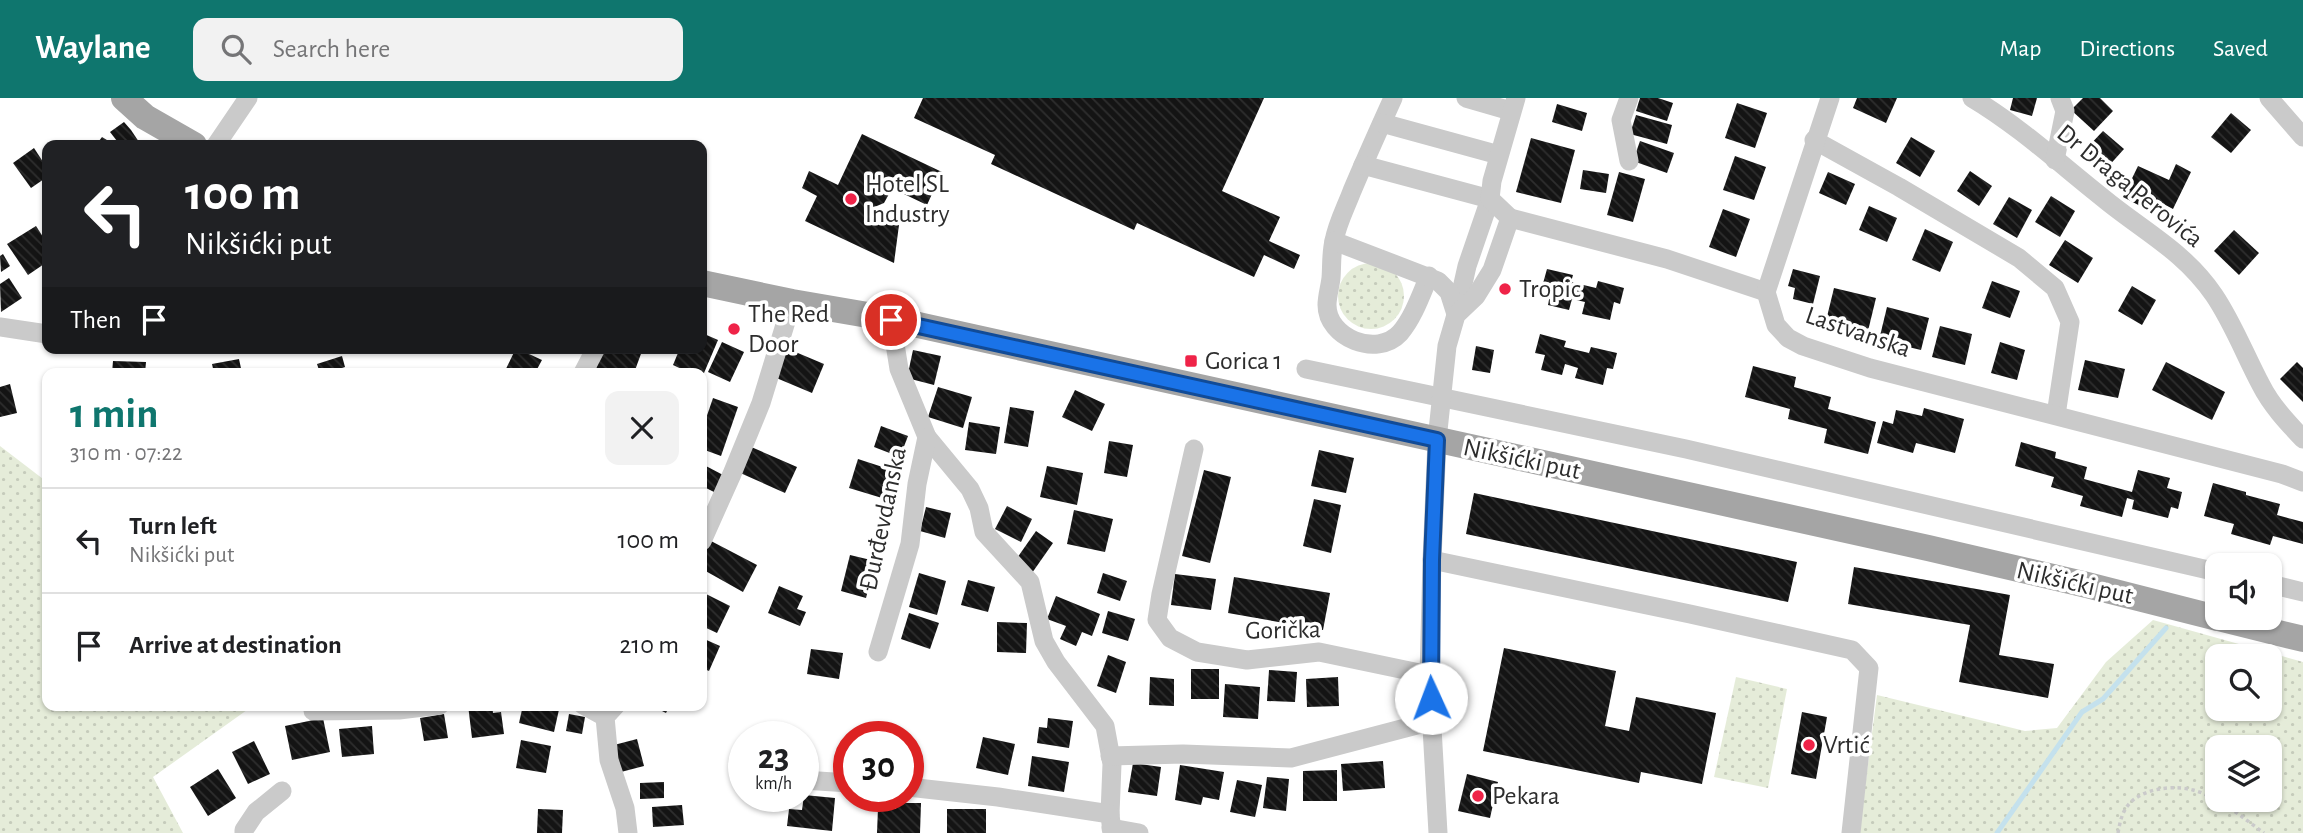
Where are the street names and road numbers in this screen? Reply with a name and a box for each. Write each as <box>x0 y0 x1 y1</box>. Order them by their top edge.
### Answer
street label: Dr Draga Perovića <box>2052 119 2208 253</box>
street label: Lastvanska <box>1802 302 1914 362</box>
street label: Nikšićki put <box>1461 434 1583 484</box>
street label: Đurđevdanska <box>855 445 911 593</box>
street label: Nikšićki put <box>2014 557 2136 609</box>
street label: Gorička <box>1245 616 1321 644</box>

